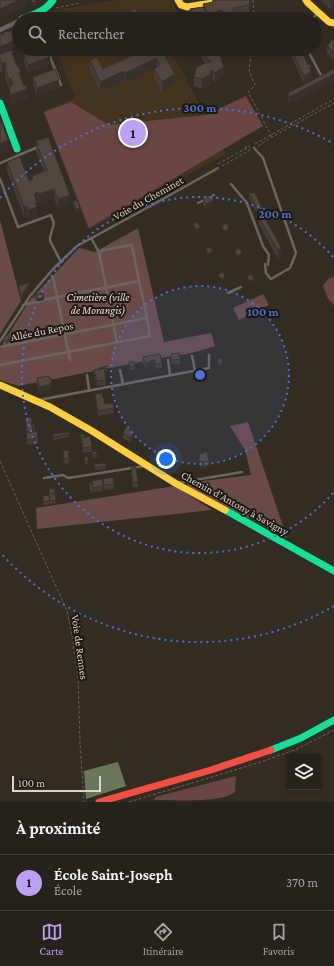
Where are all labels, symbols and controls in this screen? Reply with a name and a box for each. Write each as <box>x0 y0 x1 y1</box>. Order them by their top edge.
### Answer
search box <box>12 12 322 56</box>
icon: search <box>26 23 48 45</box>
text: Rechercher <box>58 26 125 42</box>
text: 300 m <box>184 101 217 115</box>
pin: 1 <box>120 118 146 148</box>
street label: Voie du Cheminet <box>111 174 185 222</box>
text: 200 m <box>258 207 292 221</box>
park label: Cimetière (ville de Morangis) <box>67 291 130 317</box>
text: 100 m <box>247 305 280 319</box>
street label: Allée du Repos <box>10 319 75 344</box>
centre of rings <box>193 368 207 382</box>
your location <box>156 449 176 469</box>
street label: Chemin d'Antony à Savigny <box>179 468 292 539</box>
street label: Voie de Rennes <box>70 614 90 680</box>
map controls <box>286 754 322 790</box>
button: layers <box>286 754 322 790</box>
scale bar <box>12 774 101 793</box>
text: 100 m <box>18 777 45 789</box>
text: À proximité <box>16 819 100 838</box>
text: École Saint-Joseph <box>54 867 173 883</box>
text: 1 <box>27 875 31 890</box>
text: 370 m <box>286 875 318 890</box>
text: École <box>54 883 82 898</box>
tab: Carte <box>40 921 63 957</box>
tab: Itinéraire <box>143 921 183 957</box>
tab: Favoris <box>263 921 294 957</box>

